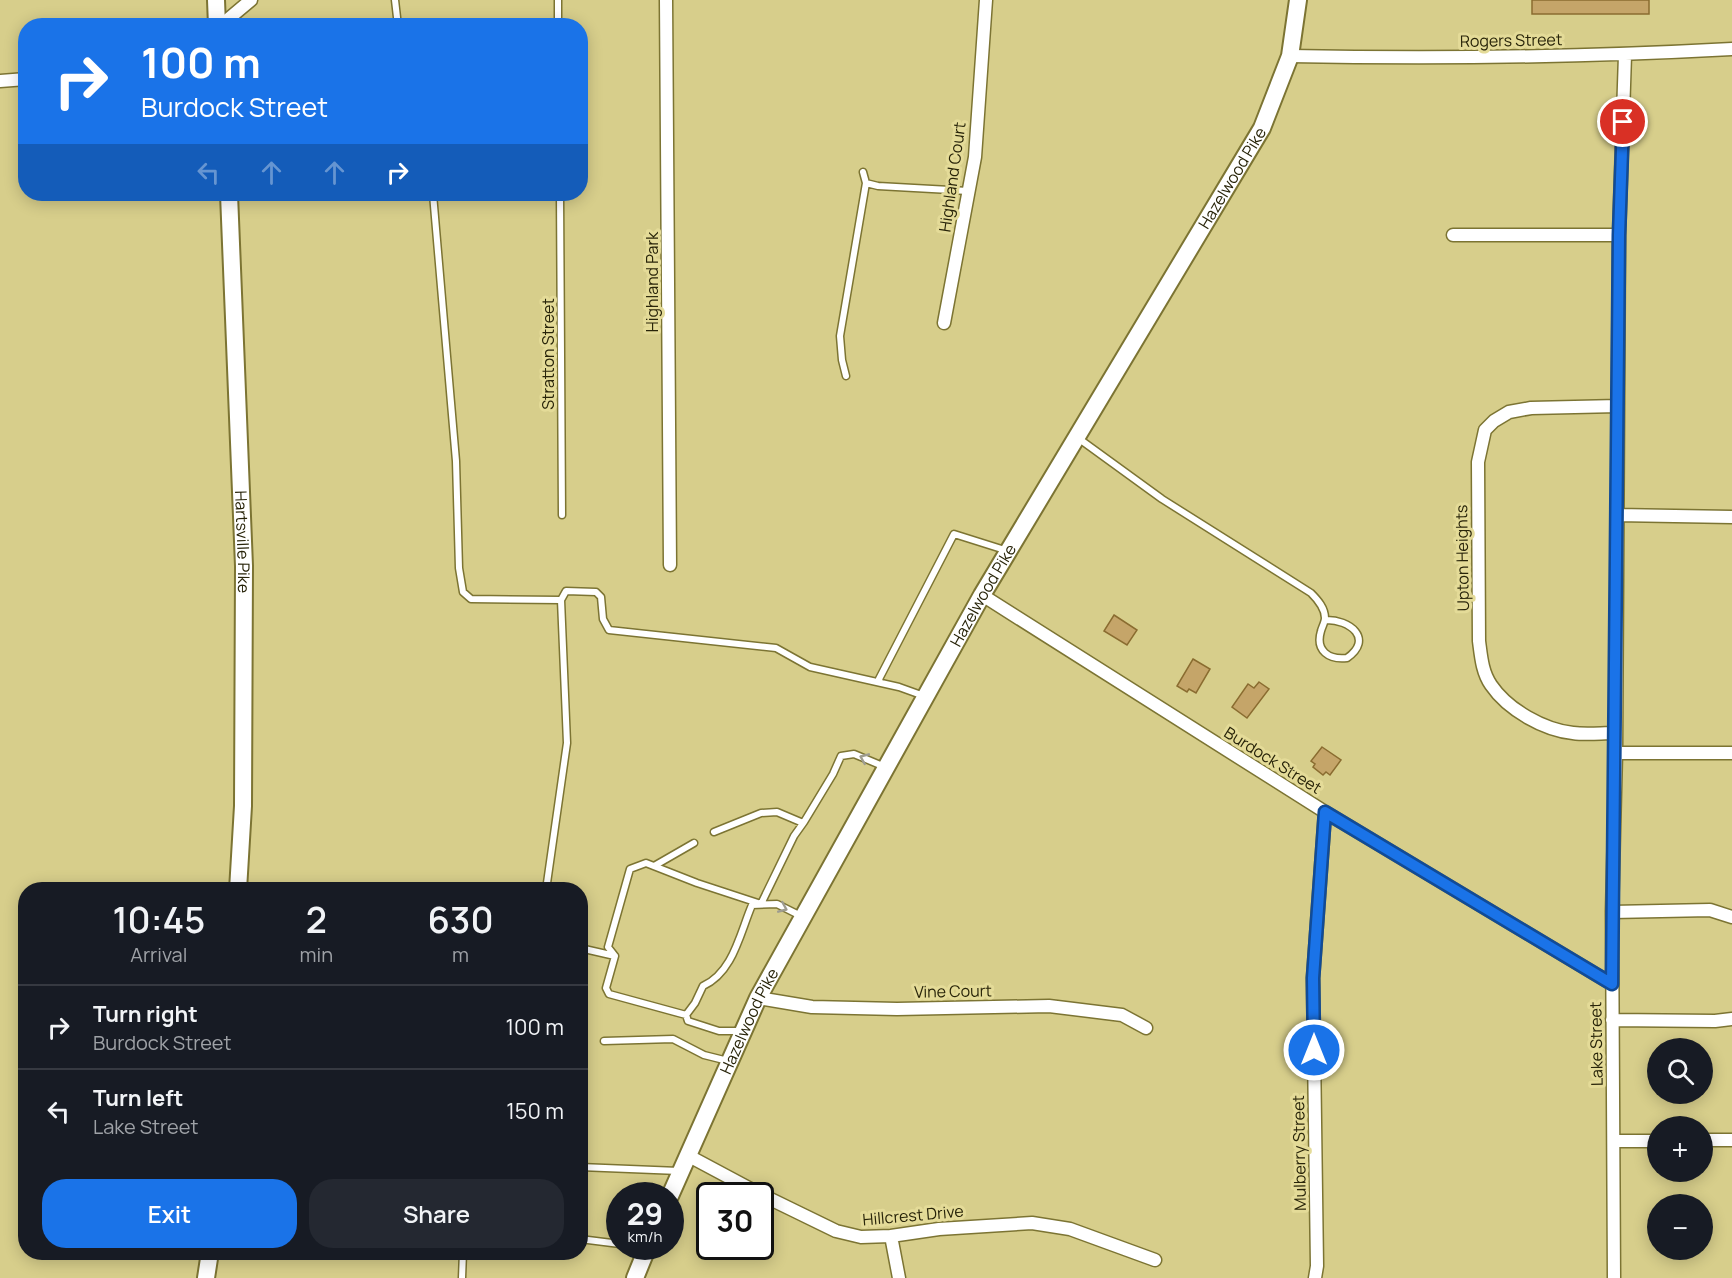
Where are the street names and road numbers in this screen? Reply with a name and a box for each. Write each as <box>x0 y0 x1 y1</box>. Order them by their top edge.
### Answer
street label: Rogers Street <box>1460 28 1562 52</box>
street label: Highland Court <box>933 121 971 233</box>
street label: Hazelwood Pike <box>1193 123 1271 233</box>
street label: Highland Park <box>641 231 663 332</box>
street label: Stratton Street <box>537 298 559 410</box>
street label: Hartsville Pike <box>230 490 255 593</box>
street label: Upton Heights <box>1450 504 1474 612</box>
street label: Hazelwood Pike <box>945 540 1021 650</box>
street label: Burdock Street <box>1220 721 1326 799</box>
street label: Hazelwood Pike <box>715 964 784 1078</box>
street label: Vine Court <box>914 979 992 1003</box>
street label: Lake Street <box>1584 1002 1608 1086</box>
street label: Mulberry Street <box>1287 1095 1311 1211</box>
street label: Hillcrest Drive <box>862 1200 964 1230</box>

